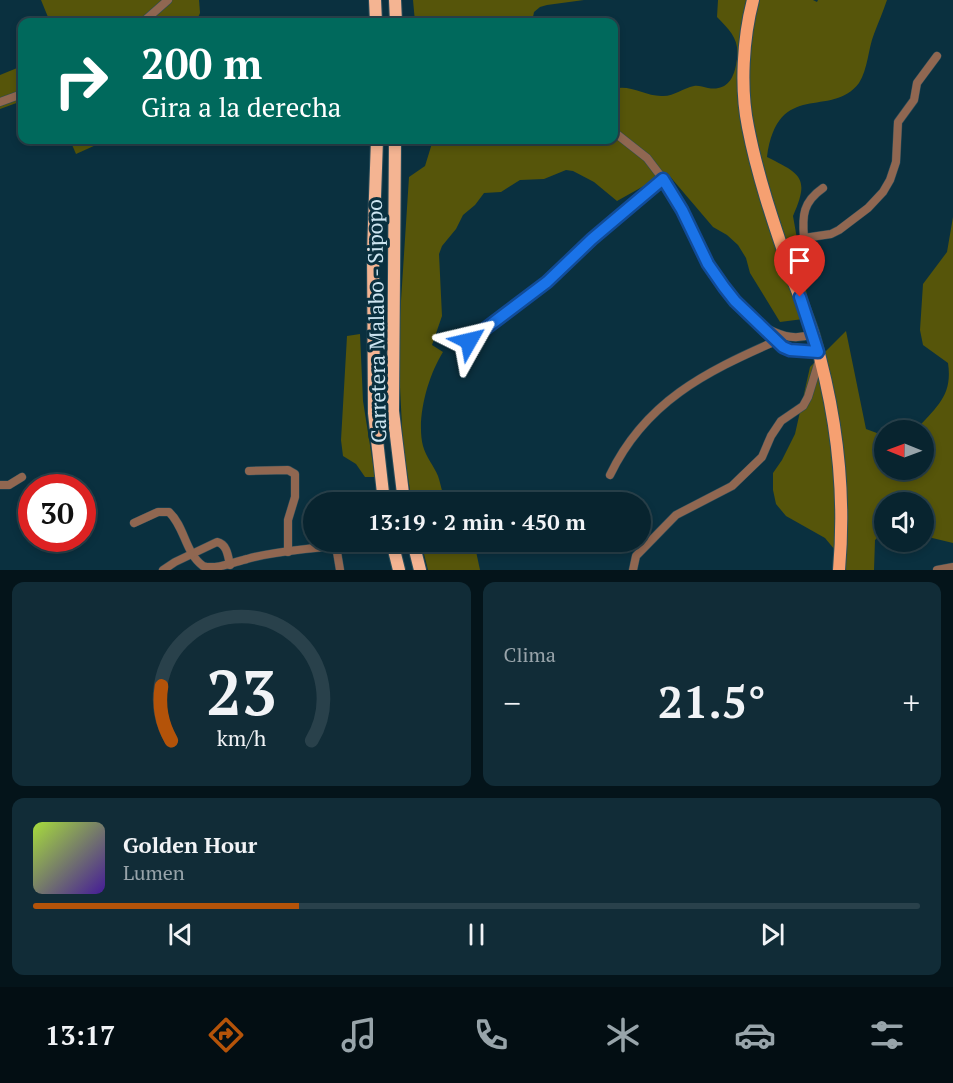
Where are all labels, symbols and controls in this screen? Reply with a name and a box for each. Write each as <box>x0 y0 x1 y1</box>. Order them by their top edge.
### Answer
text: 200 m <box>141 35 262 91</box>
icon: right <box>42 42 120 120</box>
text: Gira a la derecha <box>141 89 341 125</box>
street label: Carretera Malabo - Sipopo <box>360 199 392 443</box>
pin <box>774 235 825 297</box>
icon: arrive <box>783 244 816 277</box>
position arrow <box>437 309 501 373</box>
north arrow <box>874 420 934 480</box>
map controls <box>874 420 934 552</box>
speed limit sign: 30 <box>18 474 96 552</box>
button: sound <box>874 492 934 552</box>
text: 13:19 · 2 min · 450 m <box>368 507 586 536</box>
text: Clima <box>504 641 556 668</box>
text: 23 <box>206 650 277 733</box>
text: 21.5° <box>658 671 766 731</box>
text: − <box>504 681 521 724</box>
text: + <box>902 681 920 724</box>
text: km/h <box>216 724 266 752</box>
text: Golden Hour <box>123 830 257 859</box>
text: Lumen <box>123 859 185 886</box>
icon: previous <box>164 918 197 951</box>
icon: pause <box>460 918 493 951</box>
icon: next <box>756 918 789 951</box>
icon: directions <box>205 1014 247 1056</box>
icon: music <box>338 1014 380 1056</box>
icon: phone <box>470 1014 512 1056</box>
icon: climate <box>602 1014 644 1056</box>
icon: car <box>734 1014 776 1056</box>
icon: filters <box>866 1014 908 1056</box>
text: 13:17 <box>45 1017 115 1053</box>

